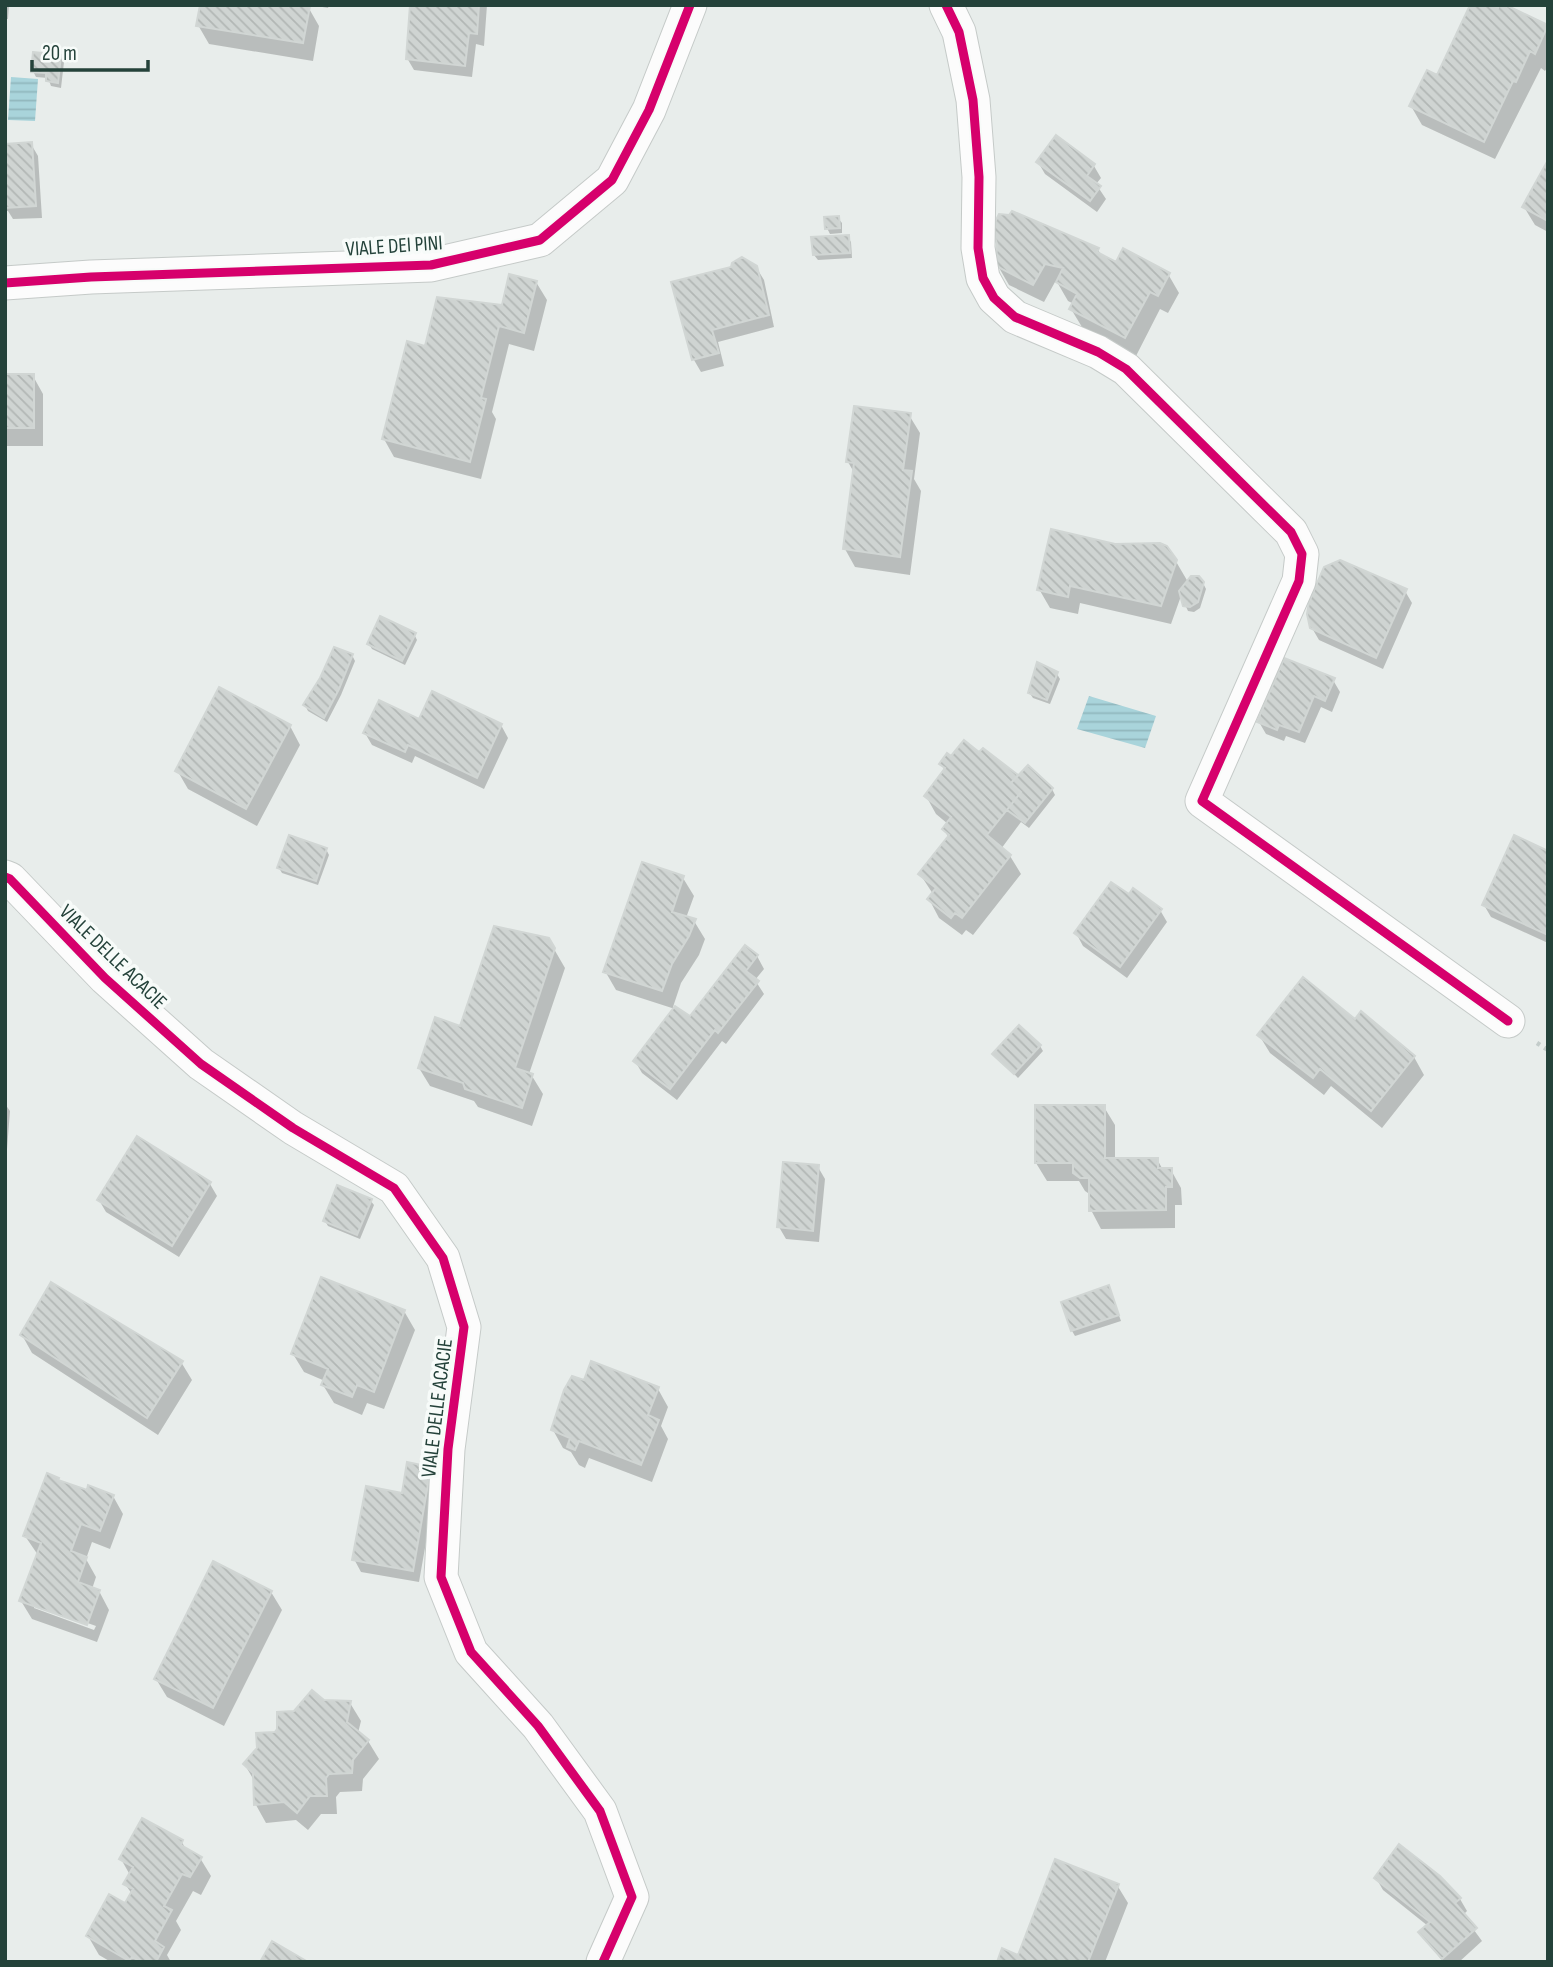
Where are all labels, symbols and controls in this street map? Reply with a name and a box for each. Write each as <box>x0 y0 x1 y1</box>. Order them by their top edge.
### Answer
scale bar <box>32 28 147 72</box>
text: 20 m <box>42 41 77 66</box>
street label: VIALE DEI PINI <box>345 230 443 262</box>
street label: VIALE DELLE ACACIE <box>54 899 172 1015</box>
street label: VIALE DELLE ACACIE <box>416 1337 458 1479</box>

